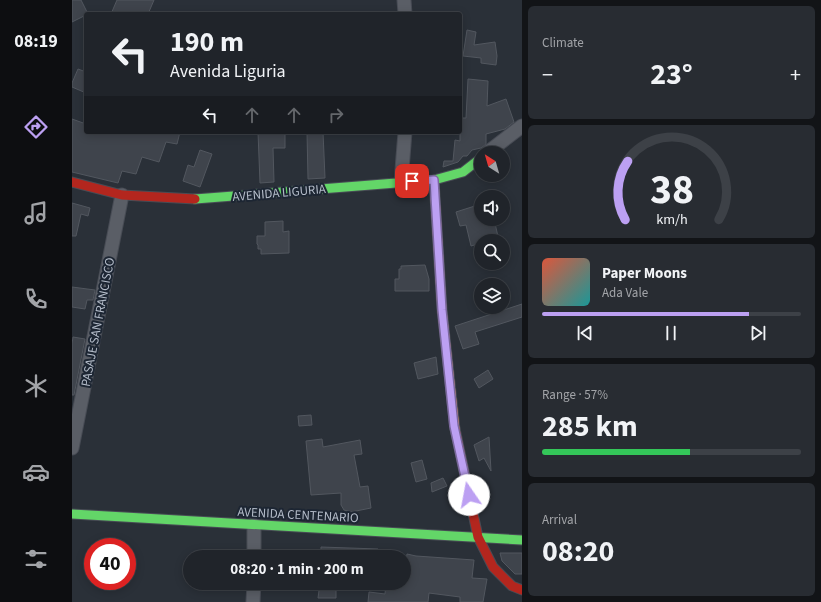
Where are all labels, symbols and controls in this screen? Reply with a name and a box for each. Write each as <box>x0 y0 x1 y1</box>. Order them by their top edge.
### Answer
text: 190 m <box>170 22 244 62</box>
icon: left <box>104 28 156 80</box>
text: 08:19 <box>14 29 58 54</box>
text: Climate <box>542 34 584 52</box>
text: 23° <box>650 53 693 96</box>
text: Avenida Liguria <box>170 59 286 84</box>
text: − <box>542 59 553 91</box>
text: + <box>790 59 801 91</box>
icon: left <box>199 104 221 126</box>
icon: ahead <box>241 104 263 126</box>
icon: ahead <box>283 104 305 126</box>
icon: right <box>325 104 347 126</box>
icon: directions <box>22 113 50 141</box>
north arrow <box>474 146 510 182</box>
map controls <box>474 146 510 314</box>
text: 38 <box>650 160 693 220</box>
pin <box>395 164 429 198</box>
icon: arrive <box>401 170 423 192</box>
street label: AVENIDA LIGURIA <box>232 180 328 206</box>
button: sound <box>474 190 510 226</box>
icon: music <box>22 199 50 227</box>
text: km/h <box>656 208 687 229</box>
button: search <box>474 234 510 270</box>
street label: PASAJE SAN FRANCISCO <box>77 256 119 388</box>
text: Paper Moons <box>602 263 687 284</box>
button: layers <box>474 278 510 314</box>
text: Ada Vale <box>602 284 648 302</box>
icon: phone <box>22 285 50 313</box>
icon: previous <box>574 322 596 344</box>
icon: pause <box>660 322 682 344</box>
icon: next <box>747 322 769 344</box>
icon: climate <box>22 372 50 400</box>
text: Range · 57% <box>542 386 608 404</box>
text: 285 km <box>542 405 638 448</box>
icon: car <box>22 458 50 486</box>
position arrow <box>448 474 490 516</box>
street label: AVENIDA CENTENARIO <box>237 503 359 527</box>
text: Arrival <box>542 511 577 529</box>
text: 08:20 <box>542 530 614 573</box>
speed limit sign: 40 <box>84 538 136 590</box>
icon: filters <box>22 545 50 573</box>
text: 08:20 · 1 min · 200 m <box>230 559 364 580</box>

